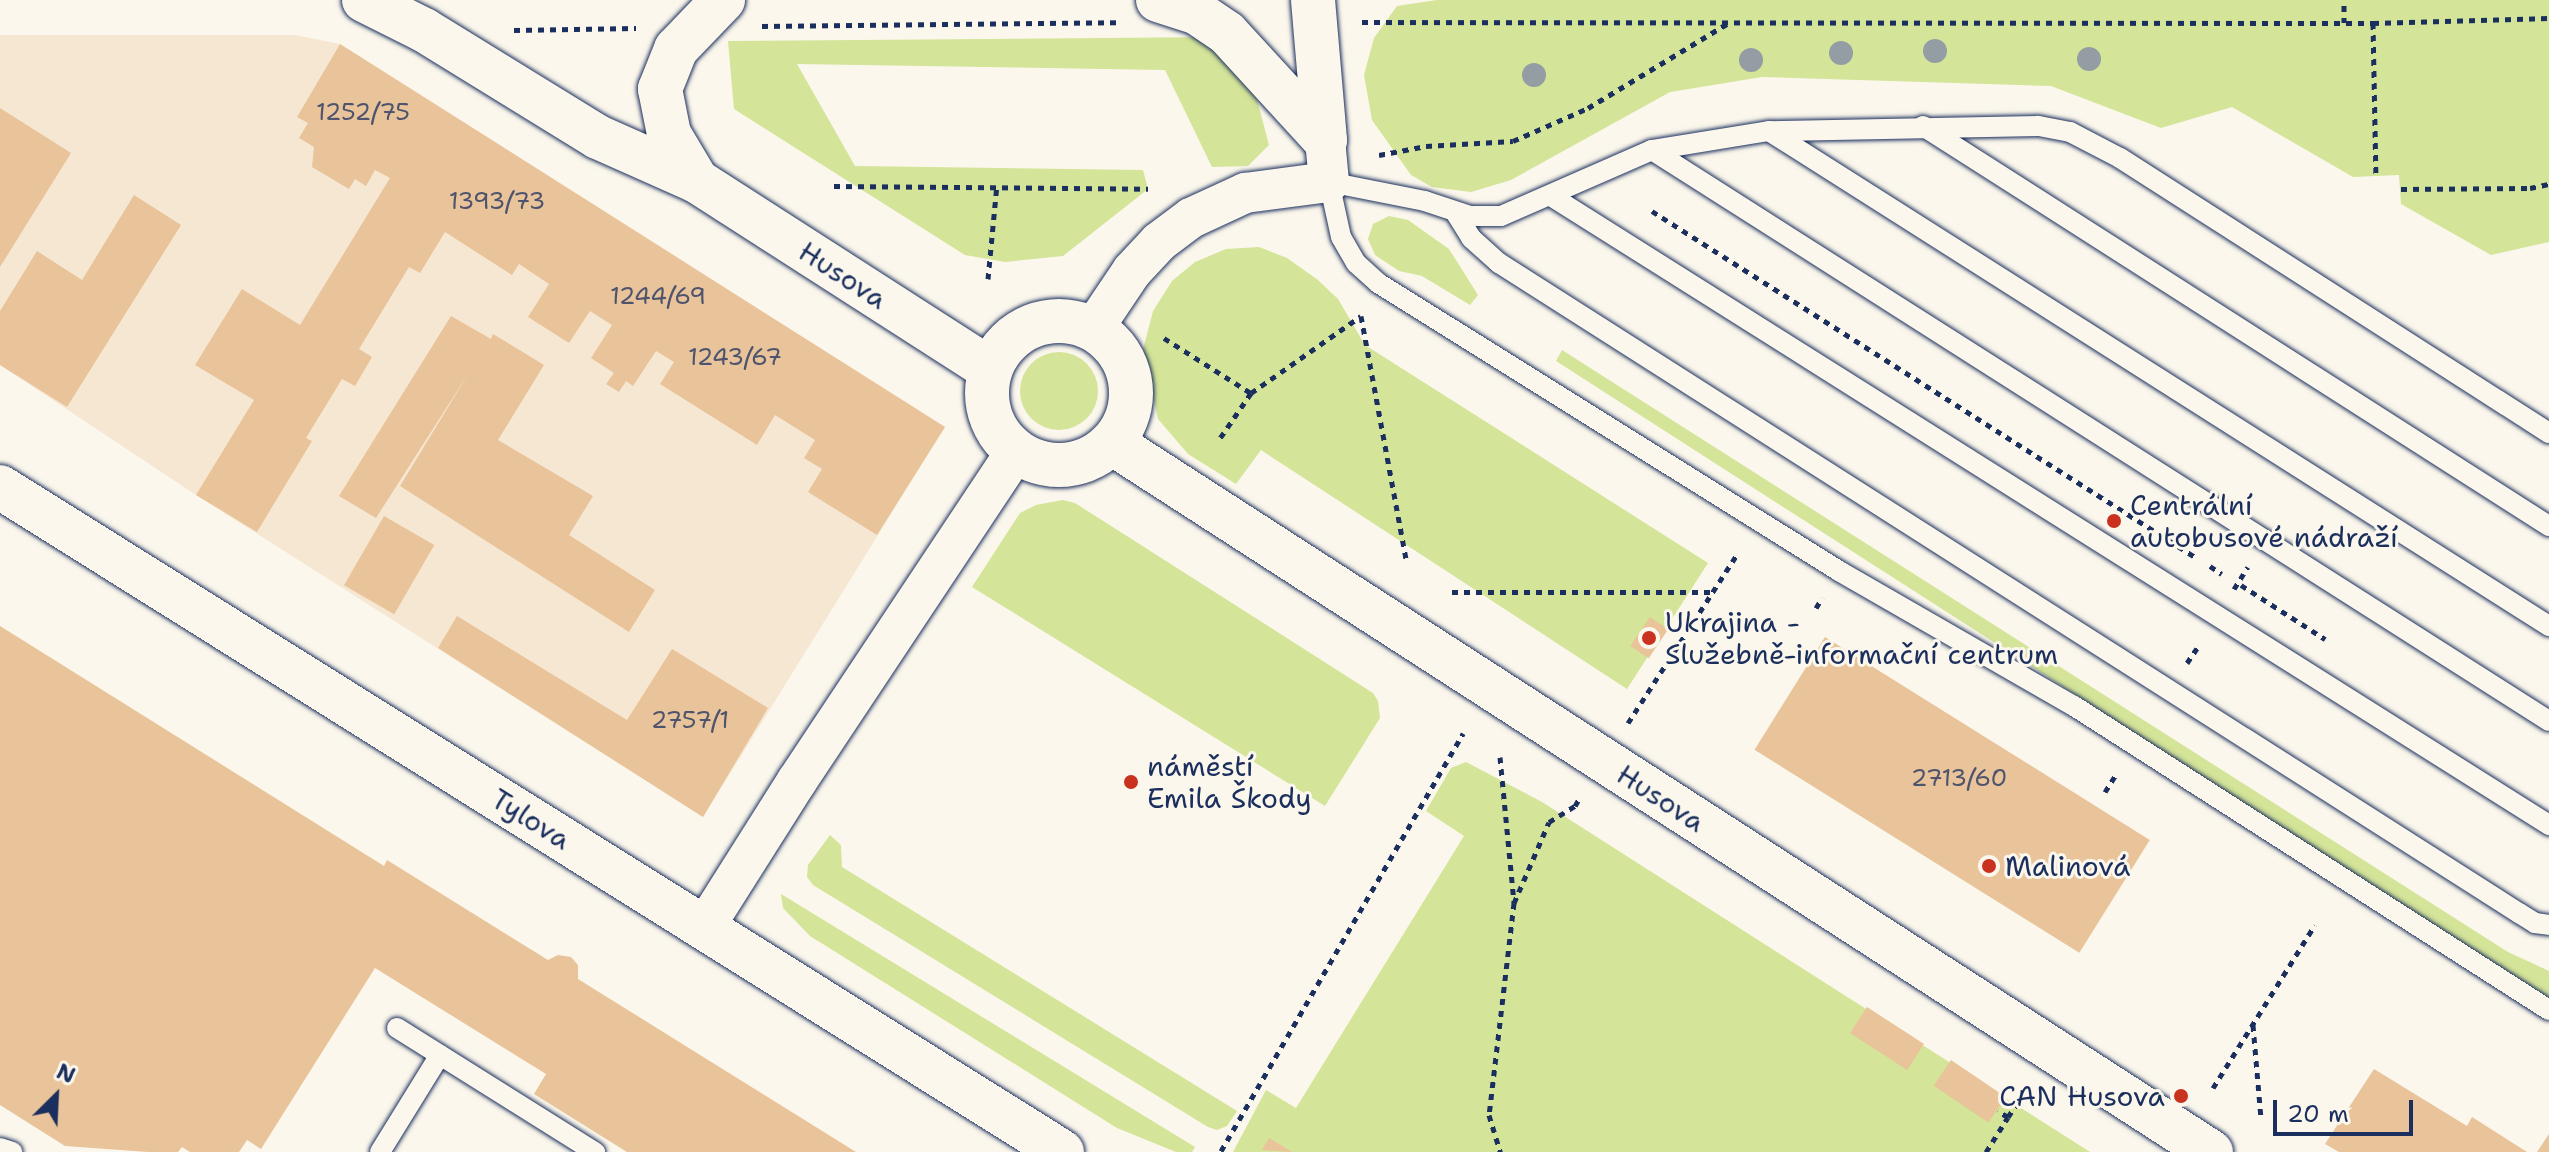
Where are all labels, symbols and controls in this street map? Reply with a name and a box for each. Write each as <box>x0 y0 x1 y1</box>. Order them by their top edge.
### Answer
house number: 1252/75 <box>316 99 410 127</box>
house number: 1393/73 <box>449 188 545 216</box>
street label: Husova <box>793 234 893 316</box>
house number: 1244/69 <box>610 283 706 311</box>
house number: 1243/67 <box>688 344 782 372</box>
place label: Centrální autobusové nádraží <box>2130 488 2398 554</box>
marker: Centrální autobusové nádraží <box>2105 512 2123 530</box>
place label: Ukrajina - Služebně-informační centrum <box>1665 605 2058 671</box>
marker: Ukrajina - Služebně-informační centrum <box>1640 629 1658 647</box>
house number: 2757/1 <box>651 707 729 735</box>
place label: náměstí Emila Škody <box>1147 749 1312 815</box>
street label: Husova <box>1611 757 1711 839</box>
house number: 2713/60 <box>1911 765 2007 793</box>
marker: náměstí Emila Škody <box>1122 773 1140 791</box>
street label: Tylova <box>485 782 577 856</box>
place label: Malinová <box>2005 849 2130 883</box>
marker: Malinová <box>1980 857 1998 875</box>
north arrow <box>16 1056 96 1136</box>
text: N <box>52 1057 80 1090</box>
place label: CAN Husova <box>1999 1079 2165 1113</box>
scale bar <box>2277 1084 2417 1134</box>
marker: CAN Husova <box>2172 1087 2190 1105</box>
text: 20 m <box>2287 1098 2349 1130</box>

